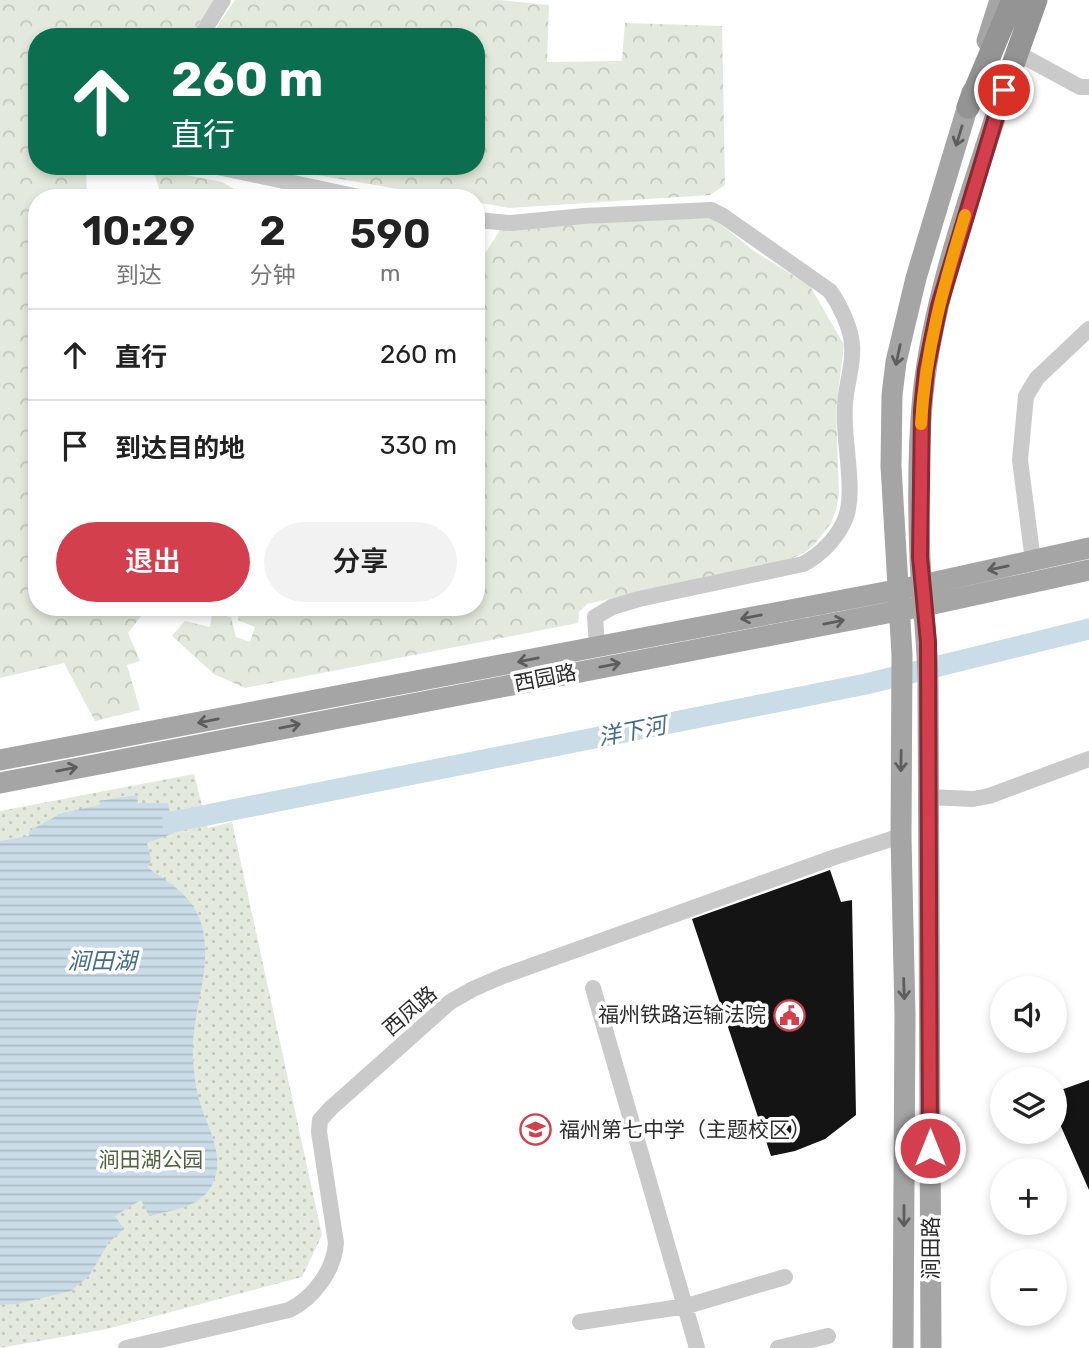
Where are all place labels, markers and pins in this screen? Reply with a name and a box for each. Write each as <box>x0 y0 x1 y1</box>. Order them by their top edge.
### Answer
pin <box>974 60 1034 120</box>
public building icon: 福州铁路运输法院 <box>772 998 806 1032</box>
place label: 福州铁路运输法院 <box>598 1002 766 1027</box>
school or university icon: 福州第七中学（主题校区） <box>519 1113 553 1147</box>
place label: 福州第七中学（主题校区） <box>559 1117 811 1142</box>

